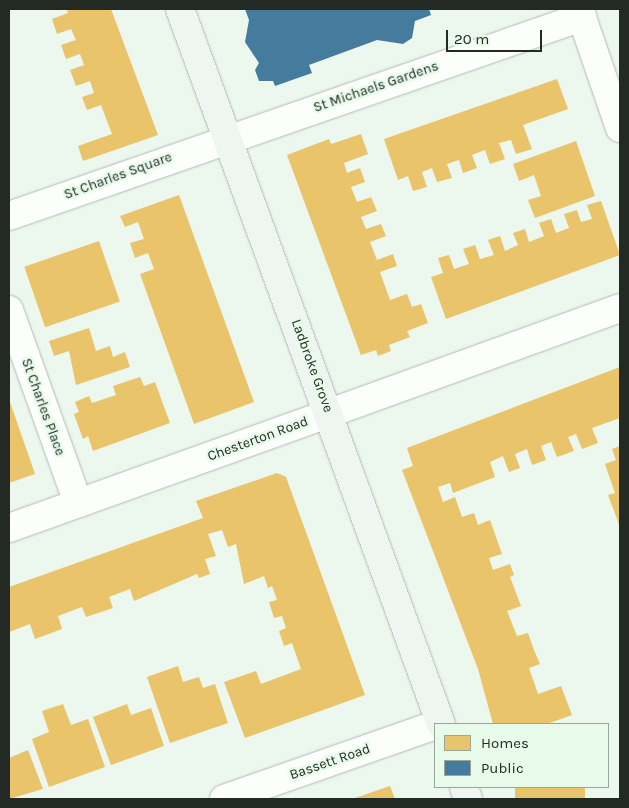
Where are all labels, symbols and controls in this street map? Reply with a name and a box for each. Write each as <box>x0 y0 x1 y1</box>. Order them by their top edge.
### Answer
scale bar <box>449 20 545 52</box>
text: 20 m <box>454 30 489 48</box>
street label: St Michaels Gardens <box>311 58 441 116</box>
street label: St Charles Square <box>62 149 174 203</box>
street label: Ladbroke Grove <box>287 317 337 415</box>
street label: St Charles Place <box>18 356 68 458</box>
street label: Chesterton Road <box>205 413 311 465</box>
legend <box>434 723 609 788</box>
text: Homes <box>481 734 529 752</box>
street label: Bassett Road <box>287 740 373 784</box>
text: Public <box>481 759 524 777</box>

